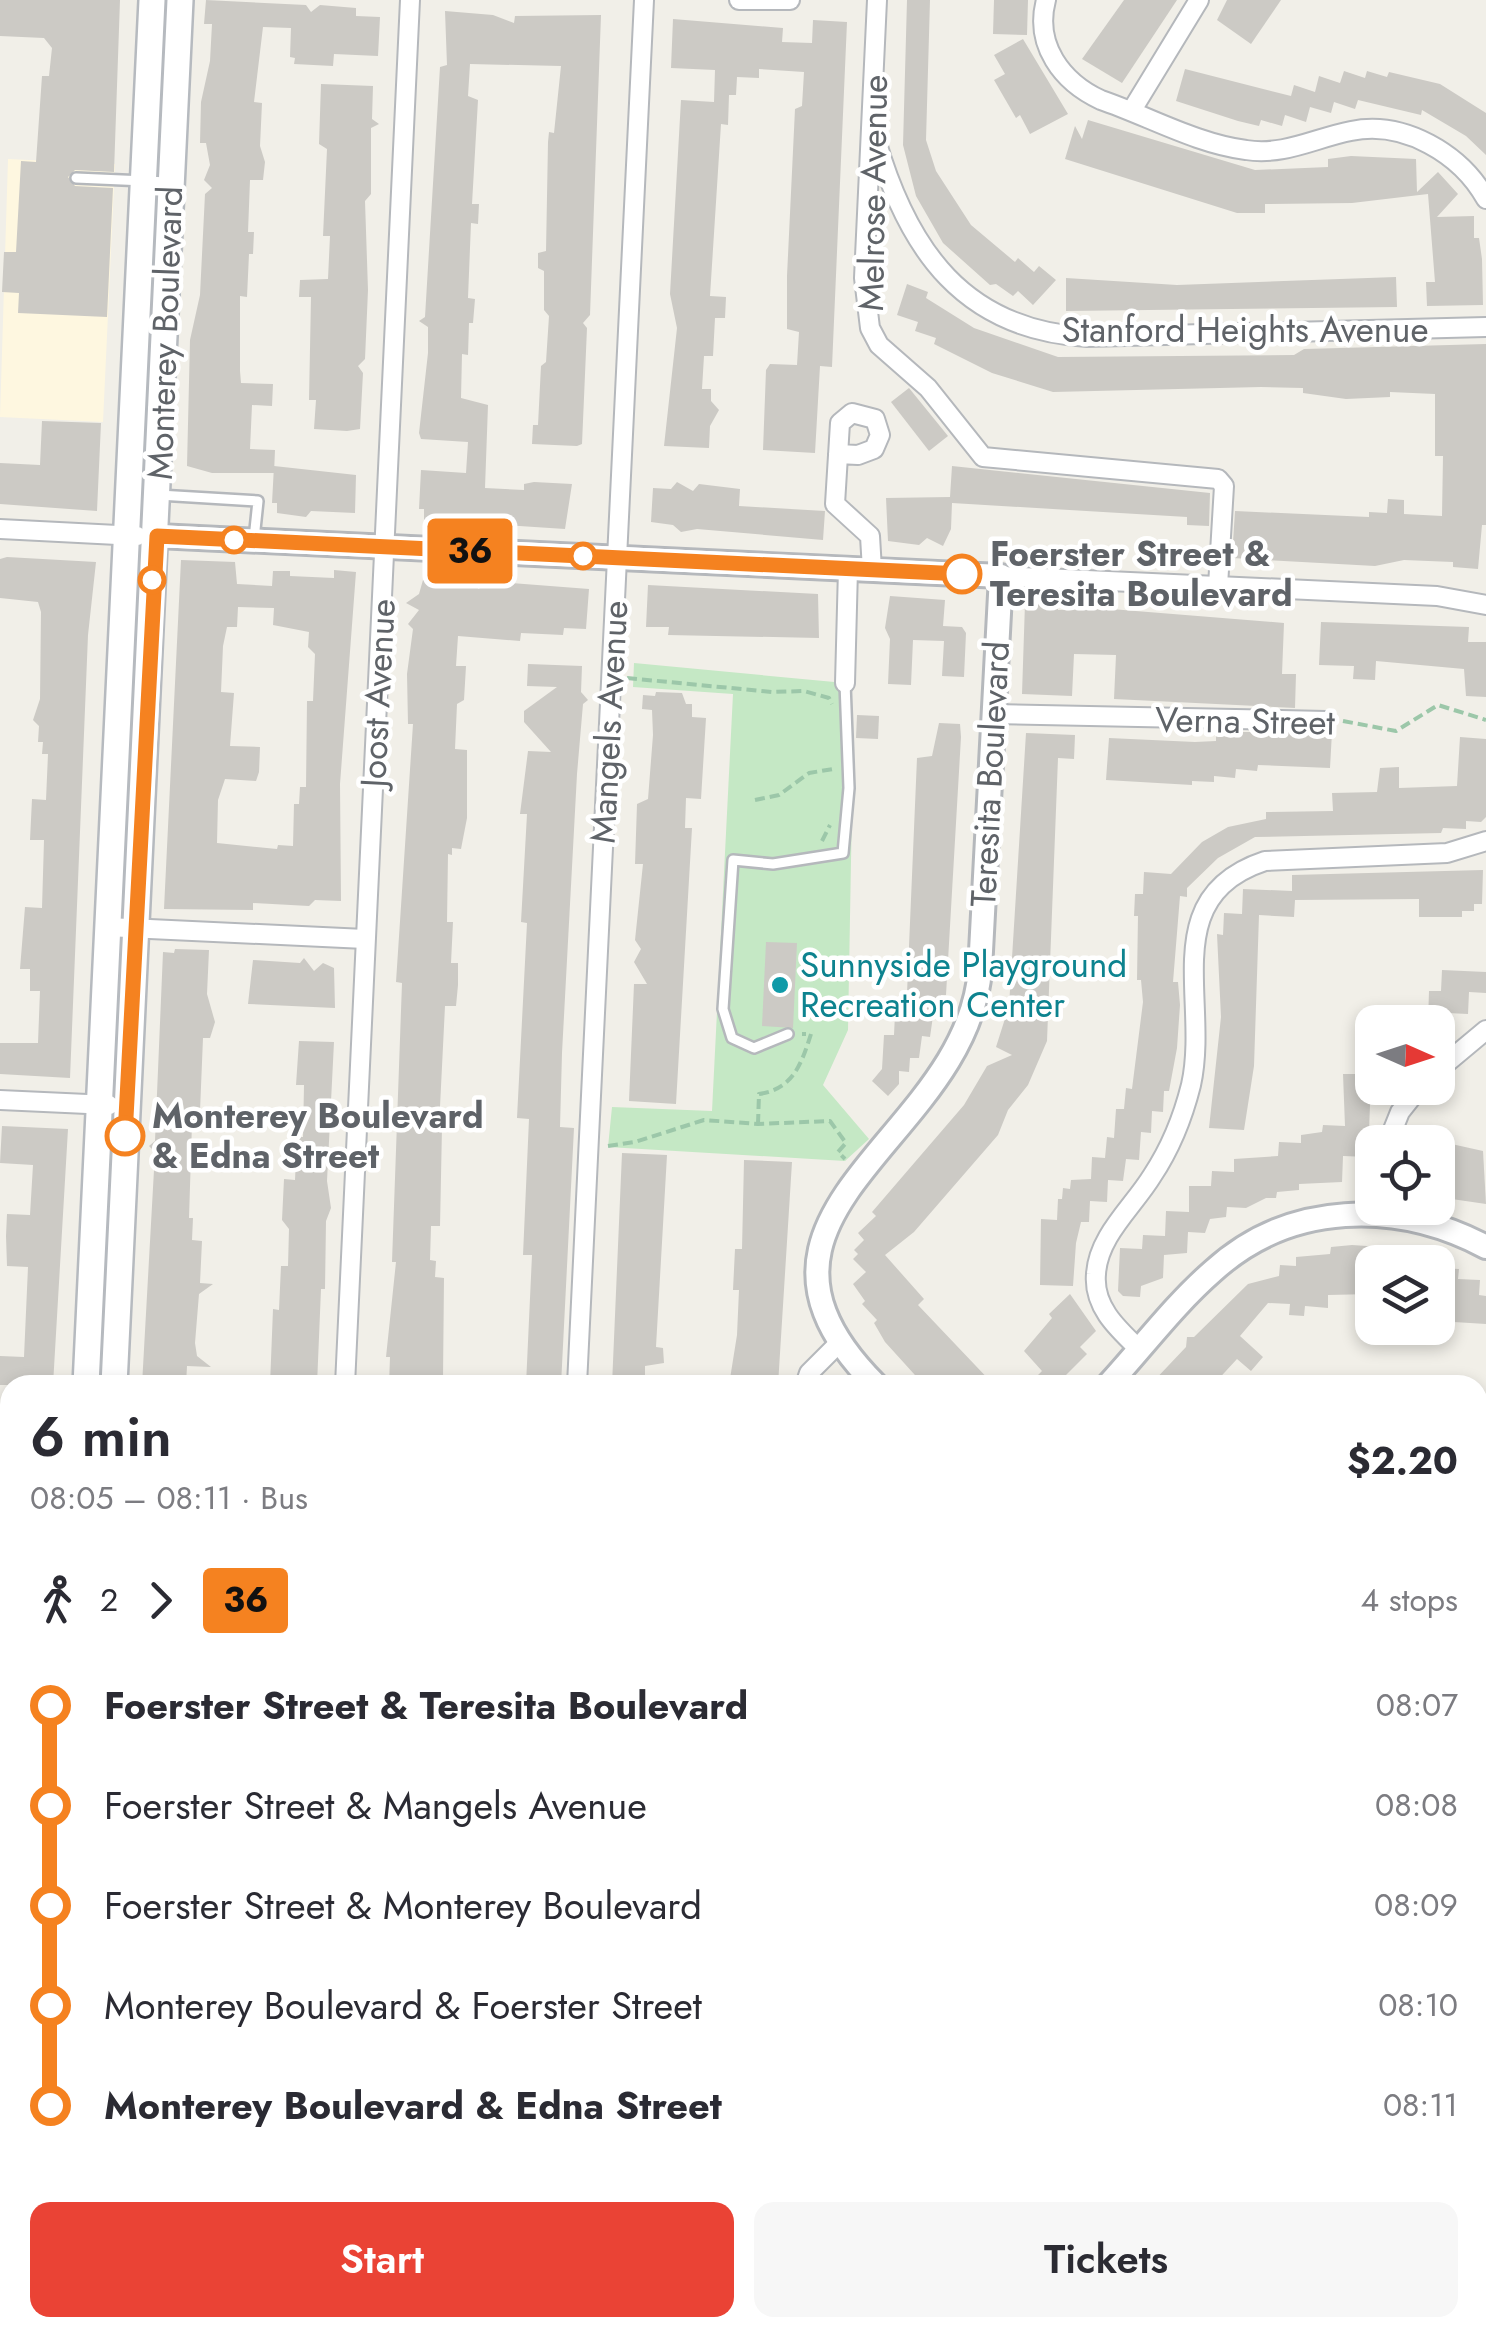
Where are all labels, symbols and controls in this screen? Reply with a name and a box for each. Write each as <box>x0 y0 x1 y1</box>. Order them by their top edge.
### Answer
street label: Melrose Avenue <box>846 74 900 312</box>
street label: Monterey Boulevard <box>135 185 195 481</box>
street label: Stanford Heights Avenue <box>1062 305 1428 355</box>
line badge: 36 <box>425 518 515 584</box>
text: 36 <box>447 526 493 576</box>
unlabelled marker <box>221 527 247 553</box>
place label: Foerster Street & Teresita Boulevard <box>990 529 1293 619</box>
unlabelled marker <box>570 543 596 569</box>
marker: Foerster Street & Teresita Boulevard <box>943 555 981 593</box>
unlabelled marker <box>139 567 165 593</box>
street label: Joost Avenue <box>348 597 408 793</box>
street label: Mangels Avenue <box>578 599 640 845</box>
street label: Teresita Boulevard <box>958 640 1022 908</box>
street label: Verna Street <box>1155 694 1336 748</box>
place label: Sunnyside Playground Recreation Center <box>800 940 1127 1030</box>
marker: Sunnyside Playground Recreation Center <box>769 974 791 996</box>
north arrow <box>1355 1005 1455 1105</box>
map controls <box>1355 1005 1455 1345</box>
place label: Monterey Boulevard & Edna Street <box>152 1091 484 1181</box>
marker: Monterey Boulevard & Edna Street <box>106 1117 144 1155</box>
button: locate <box>1355 1125 1455 1225</box>
button: layers <box>1355 1245 1455 1345</box>
text: 6 min <box>30 1397 172 1477</box>
text: $2.20 <box>1347 1433 1458 1488</box>
text: 08:05 – 08:11 · Bus <box>30 1475 308 1521</box>
icon: walk <box>30 1573 85 1628</box>
icon: forward <box>133 1573 188 1628</box>
text: 36 <box>223 1575 268 1625</box>
text: 2 <box>100 1577 118 1623</box>
text: 4 stops <box>1361 1577 1458 1623</box>
text: Foerster Street & Teresita Boulevard <box>104 1678 748 1733</box>
text: 08:07 <box>1376 1682 1458 1728</box>
text: Foerster Street & Mangels Avenue <box>104 1778 647 1833</box>
text: 08:08 <box>1375 1782 1458 1828</box>
text: Foerster Street & Monterey Boulevard <box>104 1878 702 1933</box>
text: 08:09 <box>1374 1882 1458 1928</box>
text: Monterey Boulevard & Foerster Street <box>104 1978 702 2033</box>
text: 08:10 <box>1378 1982 1458 2028</box>
text: Monterey Boulevard & Edna Street <box>104 2078 722 2133</box>
text: 08:11 <box>1383 2082 1458 2128</box>
button: Start <box>30 2202 734 2317</box>
button: Tickets <box>754 2202 1458 2317</box>

